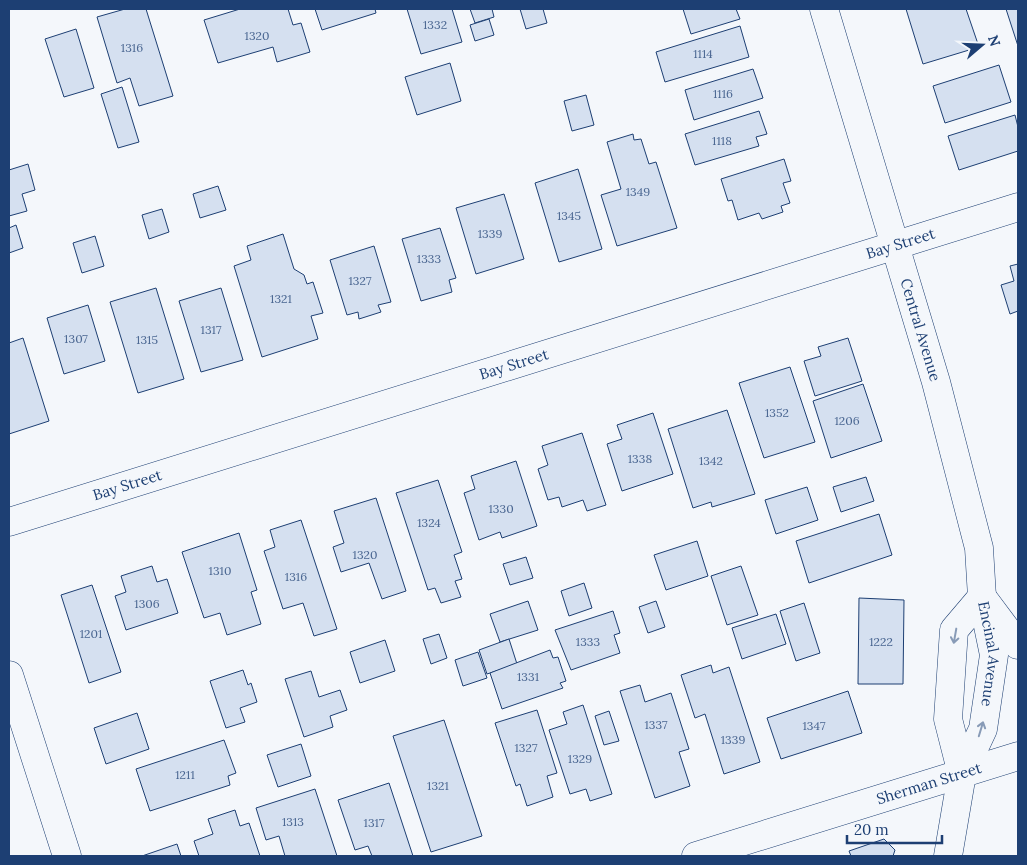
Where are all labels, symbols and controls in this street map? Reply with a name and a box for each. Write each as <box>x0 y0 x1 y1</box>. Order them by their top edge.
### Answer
house number: 1332 <box>423 17 447 32</box>
north arrow <box>957 20 1007 70</box>
house number: 1320 <box>245 28 269 43</box>
text: N <box>984 33 1005 49</box>
house number: 1316 <box>121 40 143 55</box>
house number: 1114 <box>693 46 713 61</box>
house number: 1116 <box>713 86 733 101</box>
house number: 1118 <box>712 133 732 148</box>
house number: 1349 <box>626 184 650 199</box>
house number: 1345 <box>557 208 581 223</box>
street label: Bay Street <box>864 223 937 263</box>
house number: 1339 <box>478 226 502 241</box>
house number: 1333 <box>417 251 442 266</box>
house number: 1327 <box>348 273 372 288</box>
street label: Central Avenue <box>896 276 945 383</box>
house number: 1321 <box>270 291 292 306</box>
house number: 1317 <box>201 322 222 337</box>
house number: 1307 <box>64 331 88 346</box>
house number: 1315 <box>136 332 158 347</box>
street label: Bay Street <box>477 344 551 384</box>
house number: 1352 <box>765 405 789 420</box>
house number: 1206 <box>834 413 860 428</box>
house number: 1338 <box>628 451 652 466</box>
house number: 1342 <box>699 453 723 468</box>
street label: Bay Street <box>90 465 164 504</box>
house number: 1330 <box>488 501 514 516</box>
house number: 1324 <box>417 515 441 530</box>
house number: 1320 <box>353 547 377 562</box>
house number: 1310 <box>209 563 231 578</box>
house number: 1316 <box>285 569 307 584</box>
house number: 1306 <box>134 596 160 611</box>
street label: Encinal Avenue <box>974 600 1004 708</box>
house number: 1201 <box>80 626 102 641</box>
one-way arrow <box>949 628 959 644</box>
house number: 1333 <box>576 634 601 649</box>
house number: 1222 <box>869 634 893 649</box>
house number: 1331 <box>517 669 539 684</box>
house number: 1337 <box>645 717 668 732</box>
house number: 1347 <box>802 718 826 733</box>
one-way arrow <box>977 722 987 738</box>
house number: 1339 <box>721 732 745 747</box>
house number: 1327 <box>514 740 538 755</box>
house number: 1329 <box>568 751 592 766</box>
street label: Sherman Street <box>874 758 984 808</box>
house number: 1211 <box>175 767 195 782</box>
house number: 1321 <box>427 778 449 793</box>
scale bar <box>847 812 942 844</box>
house number: 1313 <box>282 814 304 829</box>
house number: 1317 <box>364 815 385 830</box>
text: 20 m <box>854 820 889 839</box>

